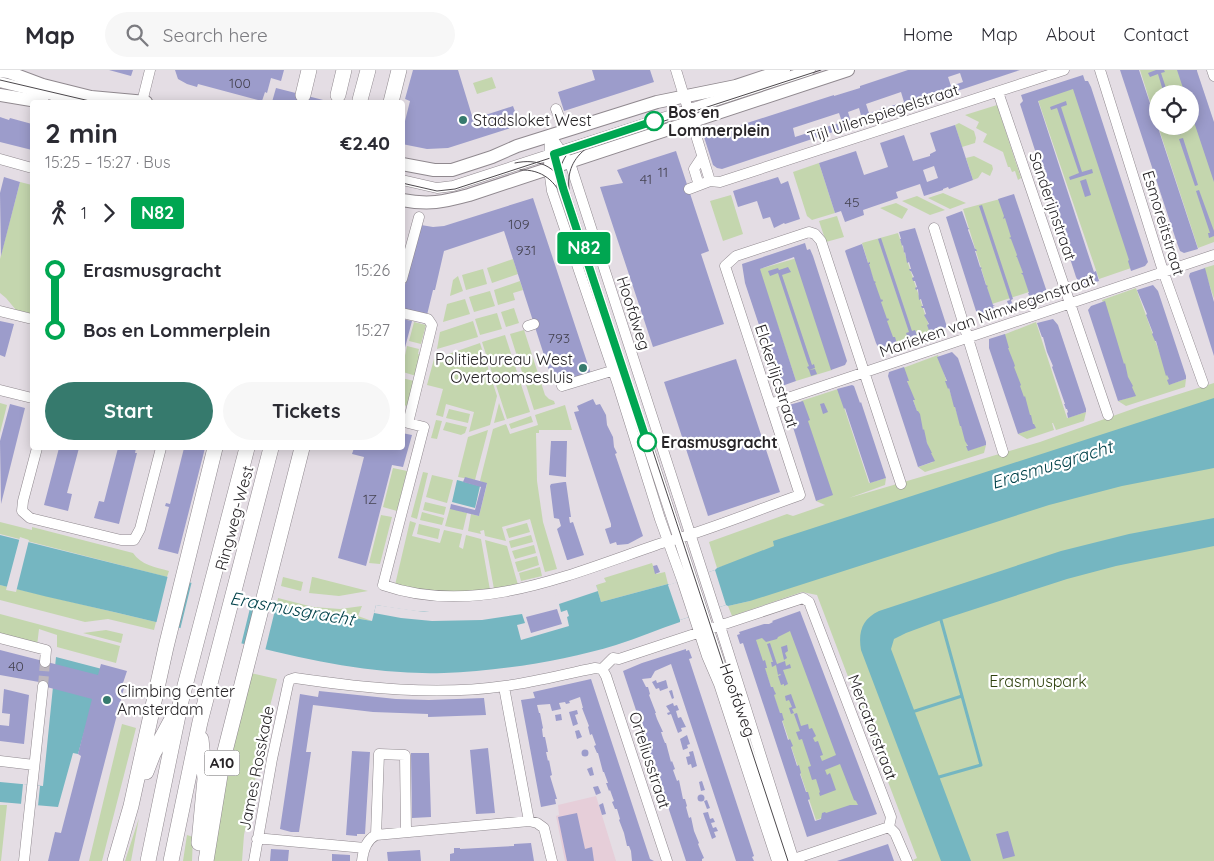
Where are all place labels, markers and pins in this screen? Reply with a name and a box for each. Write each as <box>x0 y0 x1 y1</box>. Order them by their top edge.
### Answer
place label: Bos en Lommerplein <box>668 102 770 140</box>
place label: Stadsloket West <box>473 110 592 130</box>
marker: Bos en Lommerplein <box>644 111 664 131</box>
marker: Stadsloket West <box>457 114 469 126</box>
place label: Politiebureau West Overtoomsesluis <box>435 349 573 387</box>
marker: Politiebureau West Overtoomsesluis <box>577 362 589 374</box>
marker: Erasmusgracht <box>637 432 657 452</box>
place label: Erasmusgracht <box>661 432 778 452</box>
place label: Climbing Center Amsterdam <box>117 681 235 719</box>
marker: Climbing Center Amsterdam <box>101 694 113 706</box>

